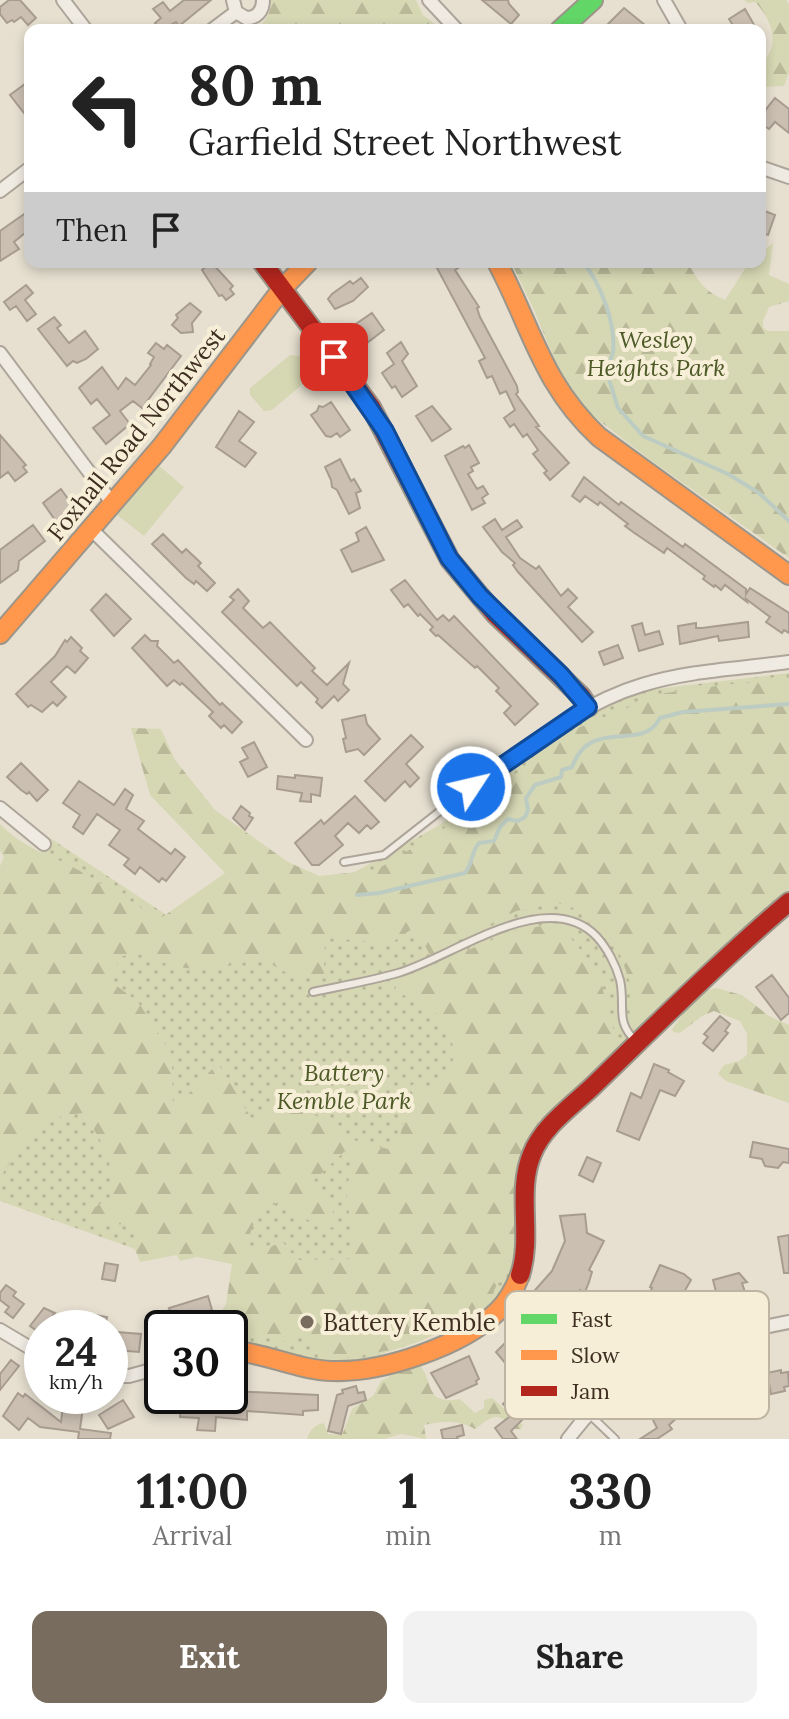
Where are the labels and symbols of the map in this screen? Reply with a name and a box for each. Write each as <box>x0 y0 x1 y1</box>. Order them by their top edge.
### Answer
street label: Foxhall Road Northwest <box>40 320 232 547</box>
pin <box>300 323 368 391</box>
park label: Wesley Heights Park <box>586 324 726 383</box>
position arrow <box>429 745 513 829</box>
park label: Battery Kemble Park <box>276 1057 412 1116</box>
legend <box>505 1291 769 1419</box>
text: Fast <box>571 1305 613 1333</box>
place label: Battery Kemble <box>323 1307 496 1338</box>
speed limit sign: 30 <box>144 1310 248 1414</box>
marker: Battery Kemble <box>298 1313 316 1331</box>
text: Slow <box>571 1341 620 1369</box>
text: Jam <box>570 1377 610 1405</box>

